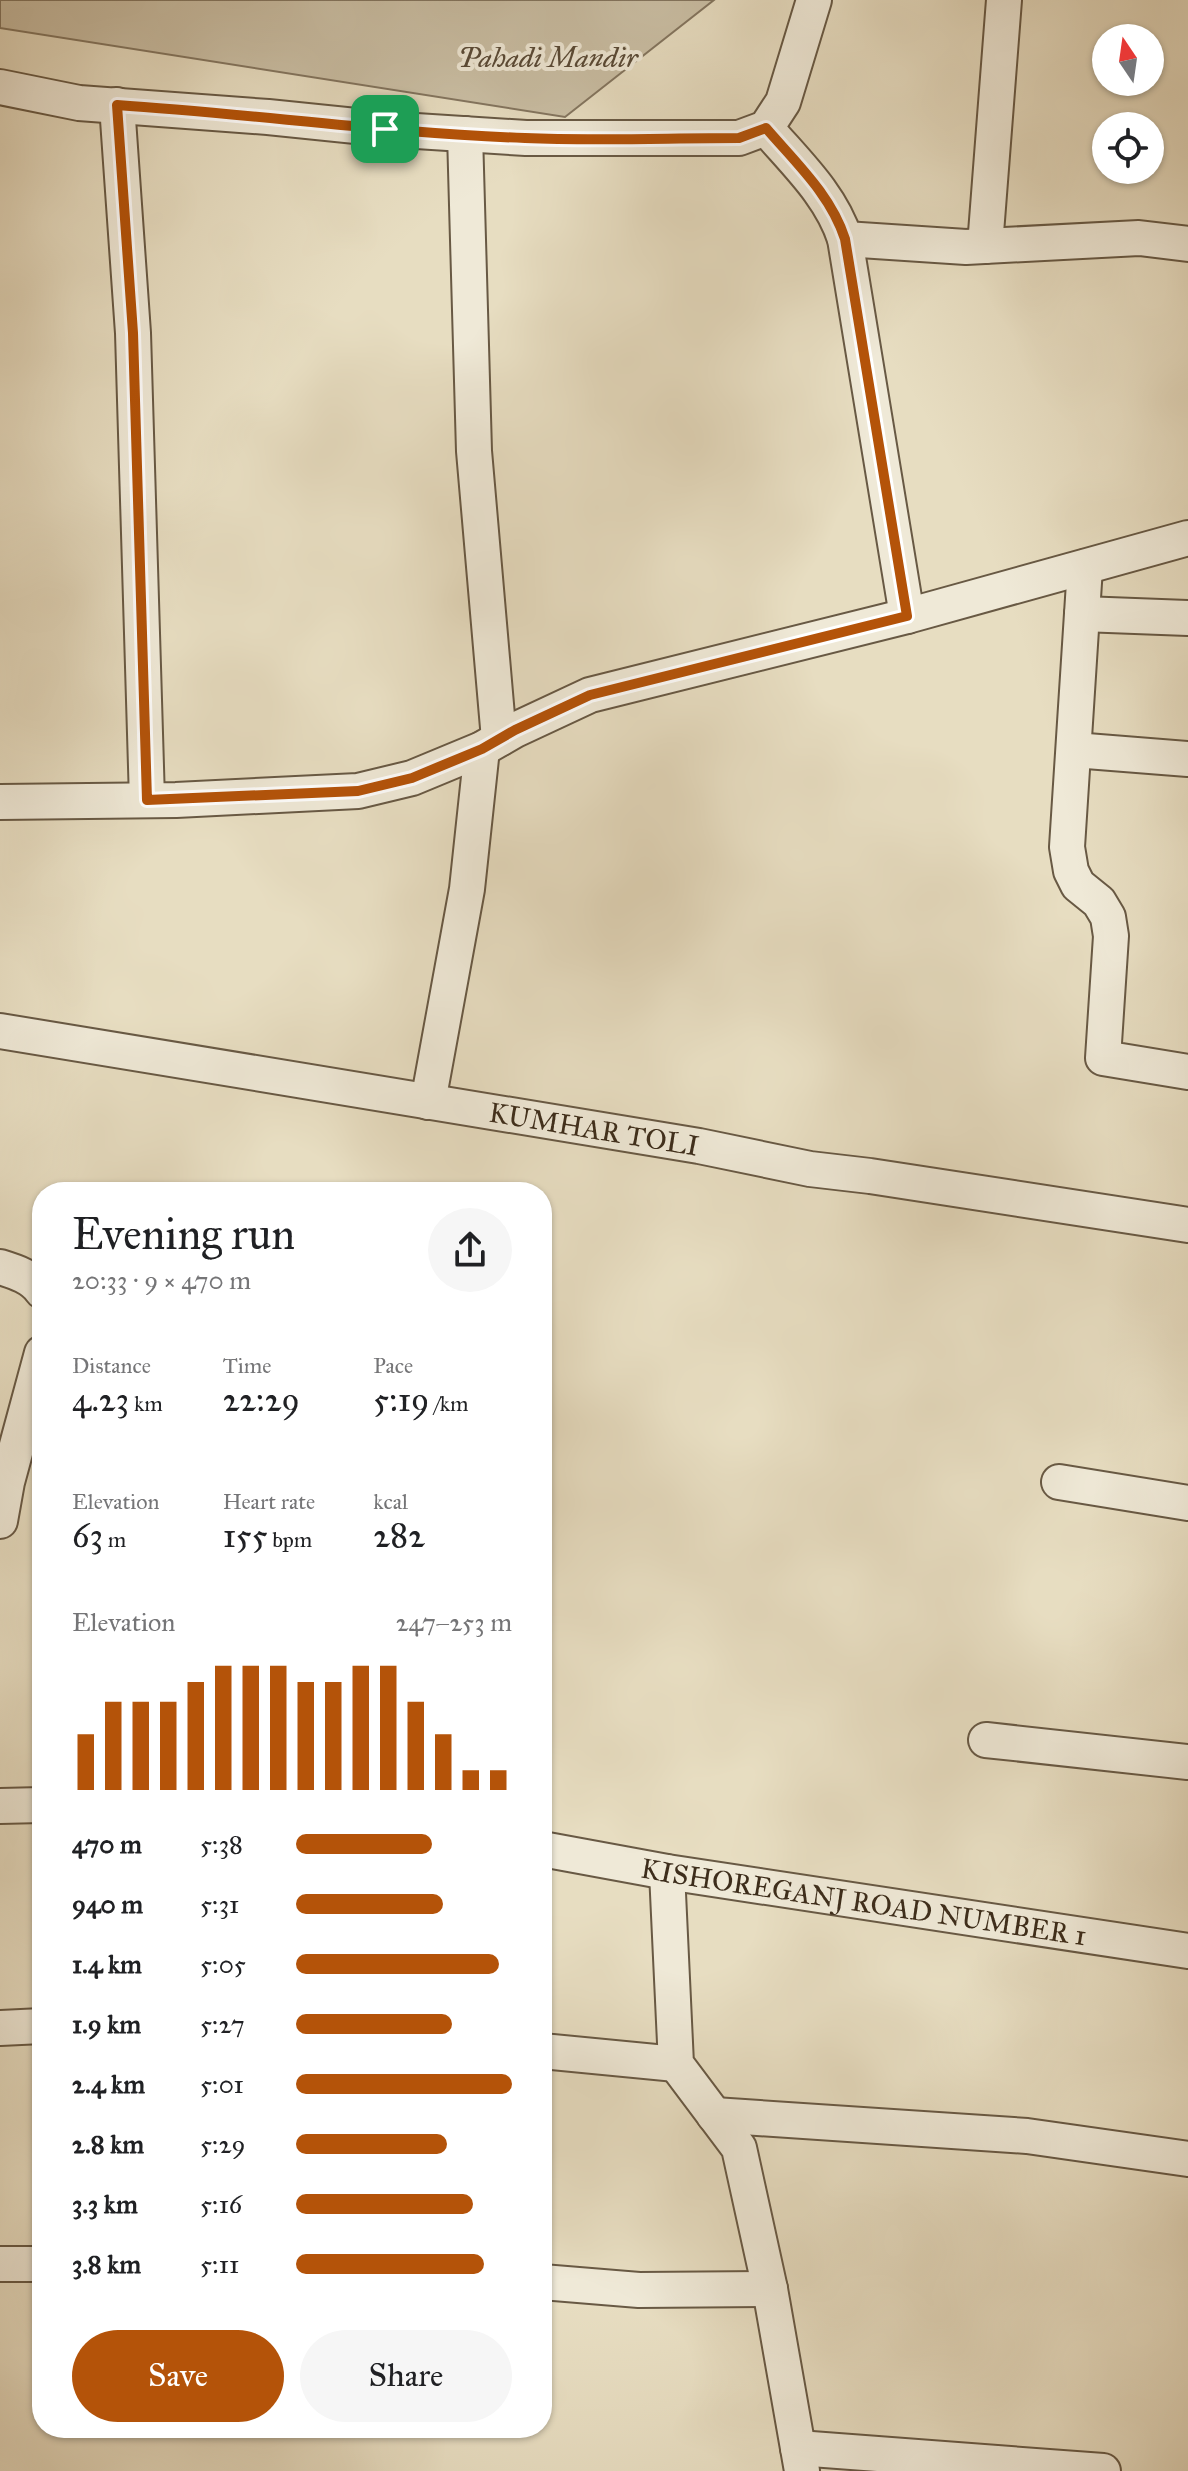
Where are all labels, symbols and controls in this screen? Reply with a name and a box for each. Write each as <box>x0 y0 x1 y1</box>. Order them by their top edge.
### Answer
north arrow <box>1092 24 1164 96</box>
map controls <box>1092 24 1164 184</box>
park label: Pahadi Mandir <box>458 40 639 75</box>
pin <box>351 95 419 163</box>
icon: arrive <box>363 107 407 151</box>
button: locate <box>1092 112 1164 184</box>
street label: KUMHAR TOLI <box>487 1094 702 1163</box>
text: Evening run <box>72 1207 295 1261</box>
button: share <box>428 1208 512 1292</box>
text: 20:33 · 9 × 470 m <box>72 1264 251 1296</box>
text: Distance <box>72 1352 151 1379</box>
text: Time <box>223 1352 271 1379</box>
text: Pace <box>373 1352 413 1379</box>
text: 4.23 <box>72 1379 129 1420</box>
text: 22:29 <box>223 1379 300 1420</box>
text: 5:19 <box>373 1379 429 1420</box>
text: km <box>129 1390 163 1417</box>
text: /km <box>429 1390 469 1417</box>
text: Elevation <box>72 1488 159 1515</box>
text: Heart rate <box>223 1488 315 1515</box>
text: kcal <box>373 1488 408 1515</box>
text: 63 <box>72 1515 103 1556</box>
text: 155 <box>223 1515 267 1556</box>
text: 282 <box>373 1515 425 1556</box>
text: m <box>103 1526 126 1553</box>
text: bpm <box>267 1526 312 1553</box>
text: Elevation <box>72 1606 175 1638</box>
text: 247–253 m <box>396 1606 512 1638</box>
text: 470 m <box>72 1828 142 1860</box>
text: 5:38 <box>200 1828 243 1860</box>
street label: KISHOREGANJ ROAD NUMBER 1 <box>638 1850 1089 1953</box>
text: 940 m <box>72 1888 143 1920</box>
text: 5:31 <box>200 1888 239 1920</box>
text: 1.4 km <box>72 1948 142 1980</box>
text: 5:05 <box>200 1948 246 1980</box>
text: 1.9 km <box>72 2008 141 2040</box>
text: 5:27 <box>200 2008 245 2040</box>
text: 2.4 km <box>72 2068 145 2100</box>
text: 5:01 <box>200 2068 244 2100</box>
text: 2.8 km <box>72 2128 144 2160</box>
text: 5:29 <box>200 2128 245 2160</box>
text: 3.3 km <box>72 2188 138 2220</box>
text: 5:16 <box>200 2188 242 2220</box>
text: 3.8 km <box>72 2248 141 2280</box>
text: 5:11 <box>200 2248 239 2280</box>
button: Save <box>72 2330 284 2422</box>
button: Share <box>300 2330 512 2422</box>

